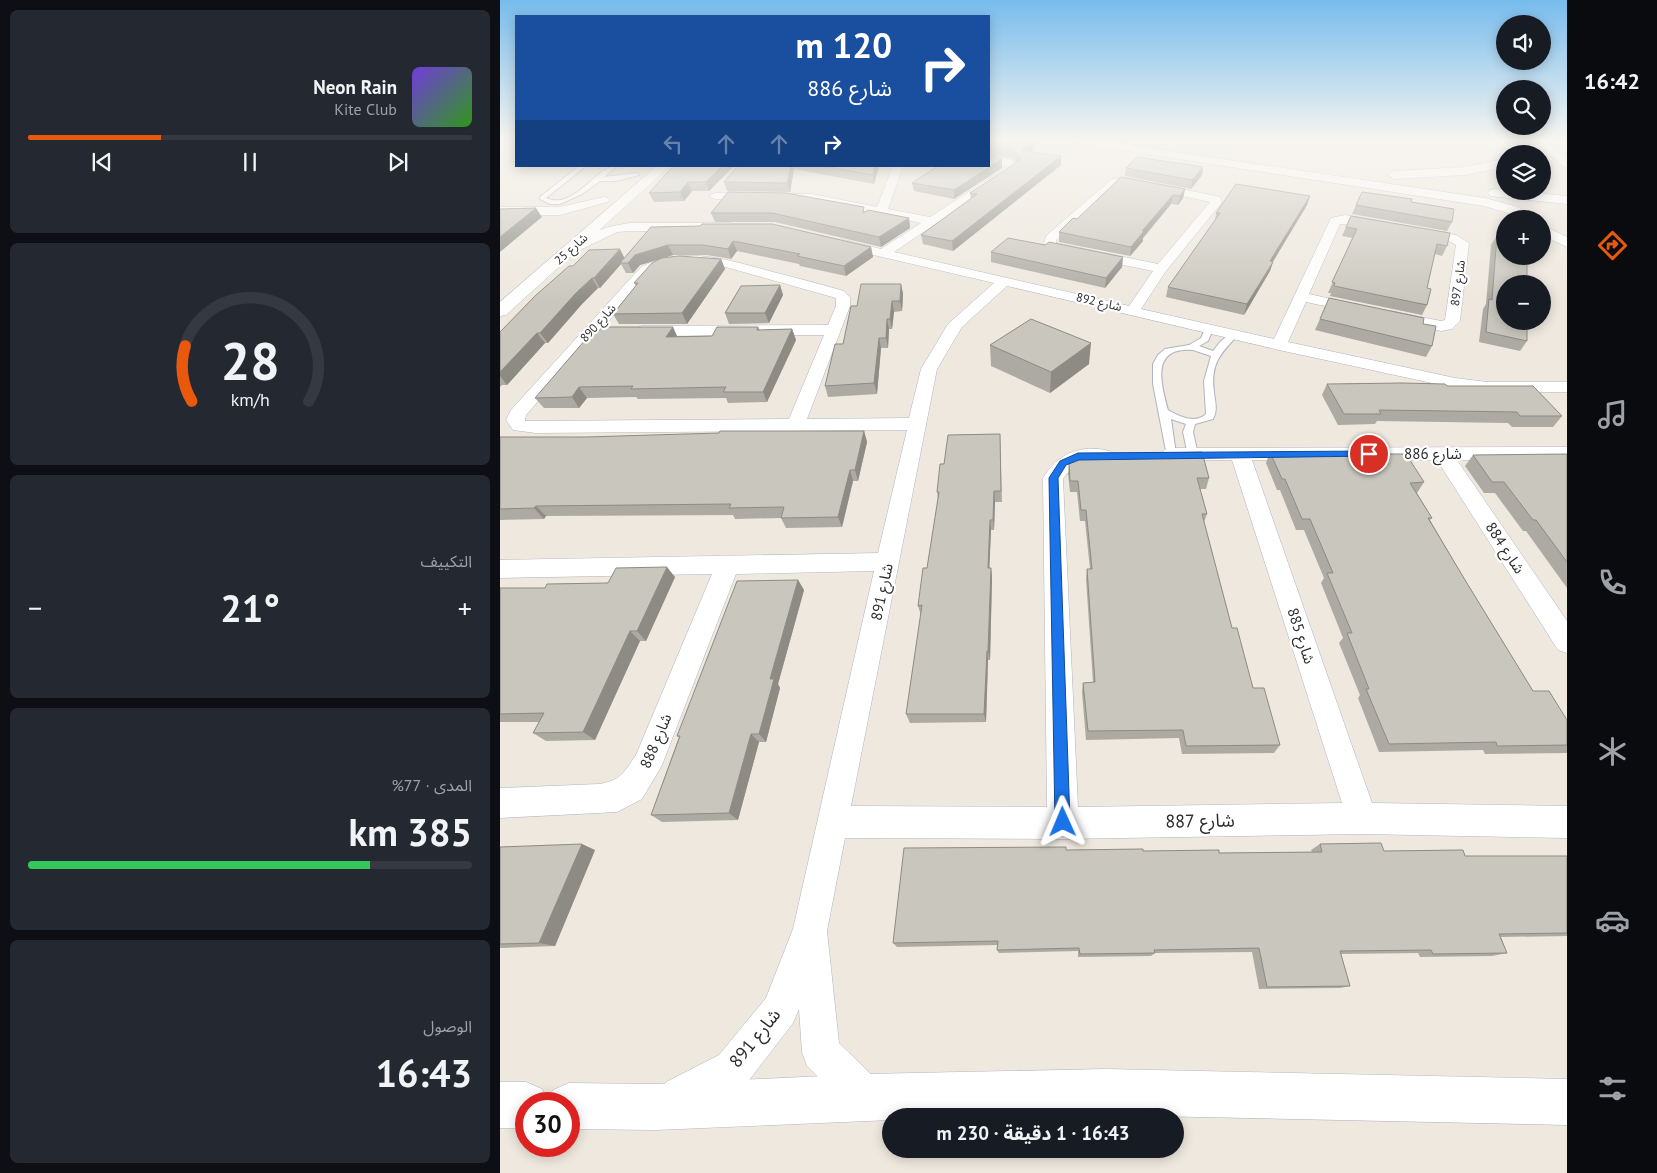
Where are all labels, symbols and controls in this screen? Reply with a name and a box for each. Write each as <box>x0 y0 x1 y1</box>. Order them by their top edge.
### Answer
map controls <box>1496 15 1551 330</box>
button: sound <box>1496 15 1551 70</box>
text: 120 m <box>795 22 892 68</box>
icon: right <box>910 35 975 100</box>
text: 16:42 <box>1584 67 1640 95</box>
text: شارع 886 <box>807 74 892 102</box>
text: Neon Rain <box>313 75 397 99</box>
button: search <box>1496 80 1551 135</box>
text: Kite Club <box>334 99 397 119</box>
icon: left <box>659 130 687 158</box>
icon: ahead <box>712 130 740 158</box>
icon: ahead <box>765 130 793 158</box>
icon: right <box>818 130 846 158</box>
button: layers <box>1496 145 1551 200</box>
icon: previous <box>88 148 116 176</box>
icon: pause <box>236 148 264 176</box>
icon: next <box>384 148 412 176</box>
button: + <box>1496 210 1551 265</box>
icon: directions <box>1595 228 1630 263</box>
street label: شارع 25 <box>551 230 592 269</box>
street label: شارع 897 <box>1447 259 1470 307</box>
button: − <box>1496 275 1551 330</box>
street label: شارع 892 <box>1074 289 1123 316</box>
street label: شارع 890 <box>577 300 620 346</box>
text: 28 <box>221 327 279 394</box>
text: km/h <box>230 388 270 411</box>
icon: music <box>1595 397 1630 432</box>
pin <box>1348 433 1390 475</box>
icon: arrive <box>1355 440 1383 468</box>
street label: شارع 886 <box>1404 444 1462 466</box>
street label: شارع 884 <box>1479 518 1529 579</box>
text: التكييف <box>420 551 472 571</box>
street label: شارع 891 <box>866 561 900 623</box>
icon: phone <box>1595 565 1630 600</box>
text: 21° <box>220 583 280 632</box>
text: − <box>28 589 42 626</box>
text: + <box>458 589 472 626</box>
street label: شارع 885 <box>1281 605 1320 667</box>
street label: شارع 888 <box>636 710 678 772</box>
icon: climate <box>1595 734 1630 769</box>
text: المدى · 77% <box>391 775 472 795</box>
position arrow <box>1036 795 1088 847</box>
text: 385 km <box>348 807 472 856</box>
street label: شارع 887 <box>1165 808 1235 836</box>
icon: car <box>1595 903 1630 938</box>
street label: شارع 891 <box>724 1004 788 1074</box>
text: الوصول <box>423 1016 472 1036</box>
text: 16:43 <box>376 1048 472 1097</box>
icon: filters <box>1595 1071 1630 1106</box>
speed limit sign: 30 <box>515 1092 580 1157</box>
text: 16:43 · 1 دقيقة · 230 m <box>937 1121 1129 1145</box>

